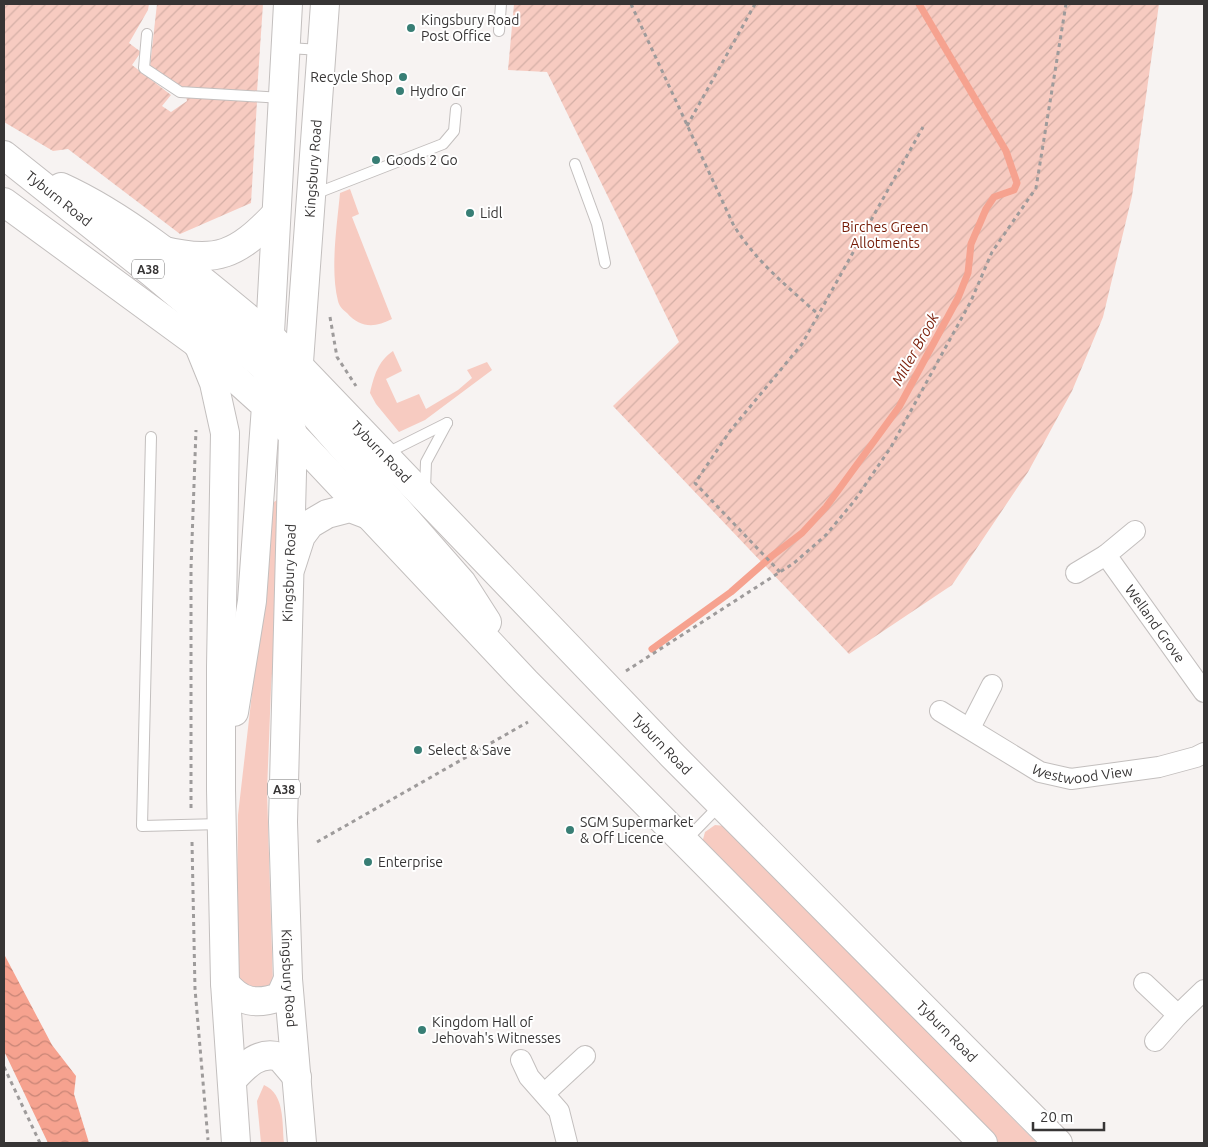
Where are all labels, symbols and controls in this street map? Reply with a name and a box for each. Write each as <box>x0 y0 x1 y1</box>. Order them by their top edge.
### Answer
place label: Kingsbury Road Post Office <box>421 12 519 44</box>
marker: Kingsbury Road Post Office <box>405 22 417 34</box>
place label: Recycle Shop <box>310 69 393 85</box>
marker: Recycle Shop <box>397 71 409 83</box>
place label: Hydro Gr <box>410 83 467 99</box>
marker: Hydro Gr <box>394 85 406 97</box>
street label: Kingsbury Road <box>302 119 325 218</box>
place label: Goods 2 Go <box>386 152 458 168</box>
marker: Goods 2 Go <box>370 154 382 166</box>
street label: Tyburn Road <box>23 168 95 230</box>
place label: Lidl <box>480 205 503 221</box>
marker: Lidl <box>464 207 476 219</box>
park label: Birches Green Allotments <box>841 219 929 251</box>
road number: A38 <box>132 260 164 278</box>
water label: Miller Brook <box>888 309 942 388</box>
street label: Tyburn Road <box>348 418 414 486</box>
street label: Kingsbury Road <box>279 524 299 622</box>
street label: Welland Grove <box>1122 582 1188 666</box>
street label: Tyburn Road <box>628 710 695 778</box>
place label: Select & Save <box>428 742 511 758</box>
marker: Select & Save <box>412 744 424 756</box>
street label: Westwood View <box>1029 761 1134 787</box>
road number: A38 <box>268 780 300 799</box>
place label: SGM Supermarket & Off Licence <box>580 814 694 846</box>
marker: SGM Supermarket & Off Licence <box>564 824 576 836</box>
place label: Enterprise <box>378 854 443 870</box>
marker: Enterprise <box>362 856 374 868</box>
street label: Kingsbury Road <box>278 929 300 1028</box>
street label: Tyburn Road <box>913 998 981 1065</box>
place label: Kingdom Hall of Jehovah's Witnesses <box>432 1014 561 1046</box>
marker: Kingdom Hall of Jehovah's Witnesses <box>416 1024 428 1036</box>
scale bar <box>1033 1100 1104 1132</box>
text: 20 m <box>1040 1108 1073 1125</box>

